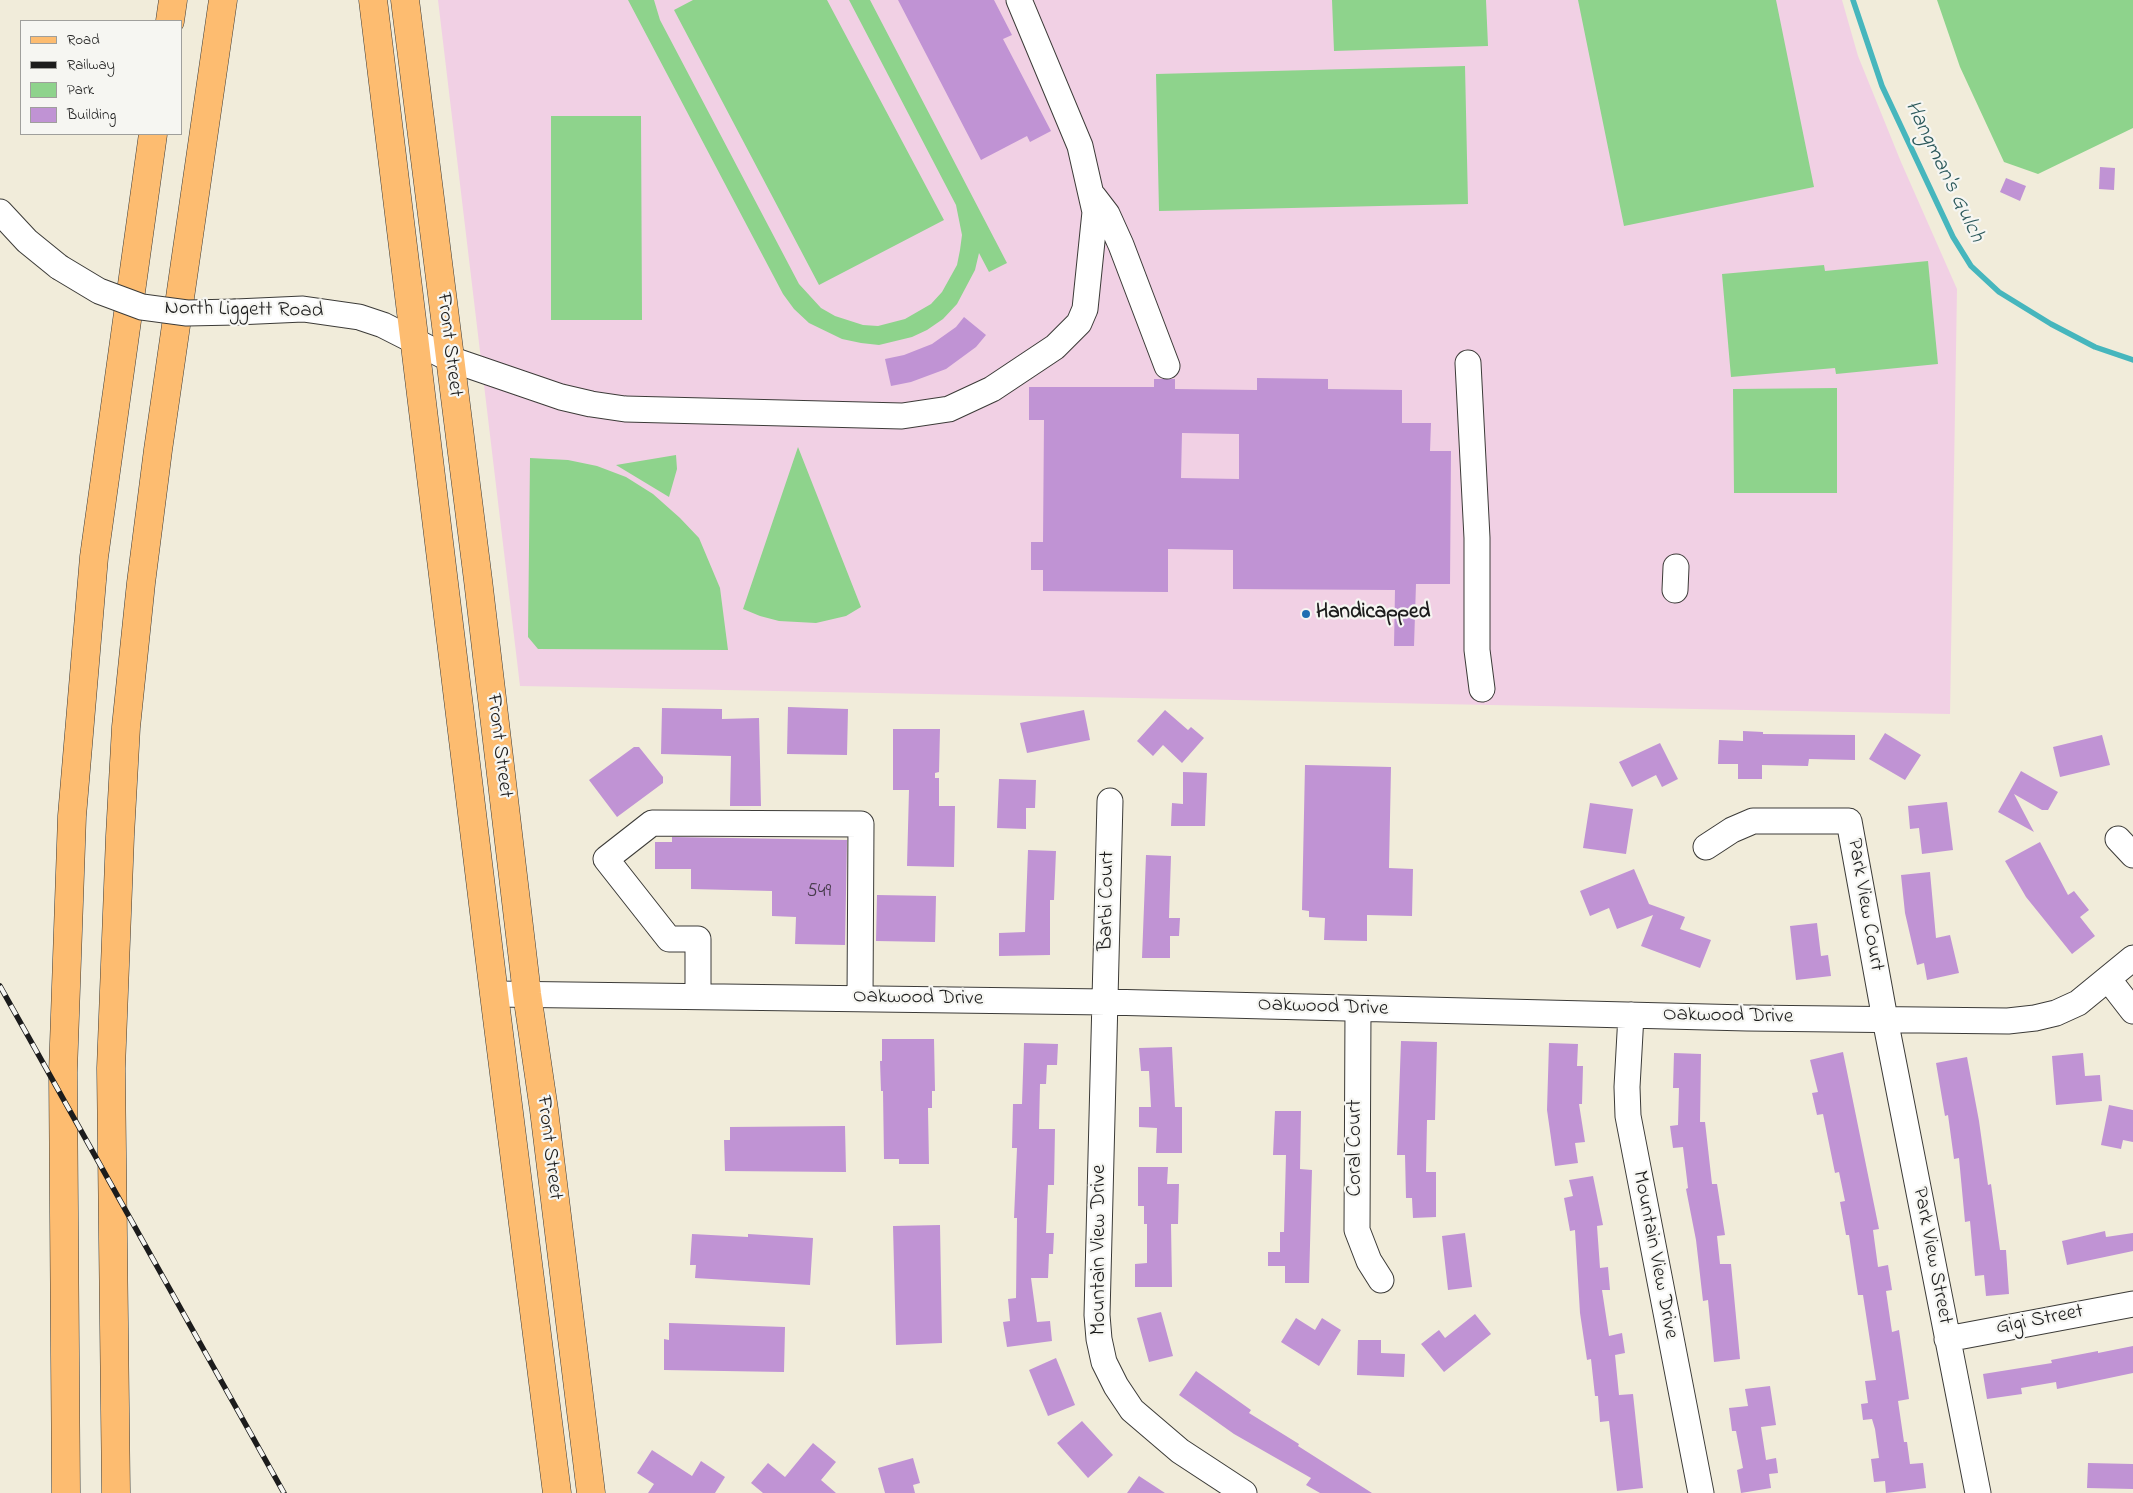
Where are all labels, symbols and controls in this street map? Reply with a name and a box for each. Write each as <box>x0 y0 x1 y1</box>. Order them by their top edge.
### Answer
legend <box>20 20 182 135</box>
text: Road <box>67 29 100 51</box>
text: Railway <box>67 54 115 76</box>
text: Park <box>67 79 94 101</box>
water label: Hangman's Gulch <box>1897 97 1989 247</box>
text: Building <box>67 104 116 126</box>
street label: Front Street <box>429 291 467 399</box>
street label: North Liggett Road <box>164 297 324 325</box>
place label: Handicapped <box>1316 601 1430 627</box>
marker: Handicapped <box>1300 608 1312 620</box>
street label: Front Street <box>479 692 517 800</box>
street label: Park View Court <box>1840 837 1888 973</box>
street label: Barbi Court <box>1095 851 1121 951</box>
house number: 549 <box>807 882 831 904</box>
street label: Oakwood Drive <box>852 985 984 1013</box>
street label: Oakwood Drive <box>1257 993 1389 1023</box>
street label: Oakwood Drive <box>1662 1003 1794 1031</box>
street label: Front Street <box>529 1094 567 1202</box>
street label: Coral Court <box>1344 1099 1370 1197</box>
street label: Mountain View Drive <box>1088 1165 1114 1335</box>
street label: Mountain View Drive <box>1625 1169 1683 1341</box>
street label: Park View Street <box>1905 1185 1957 1327</box>
street label: Gigi Street <box>1994 1300 2086 1342</box>

